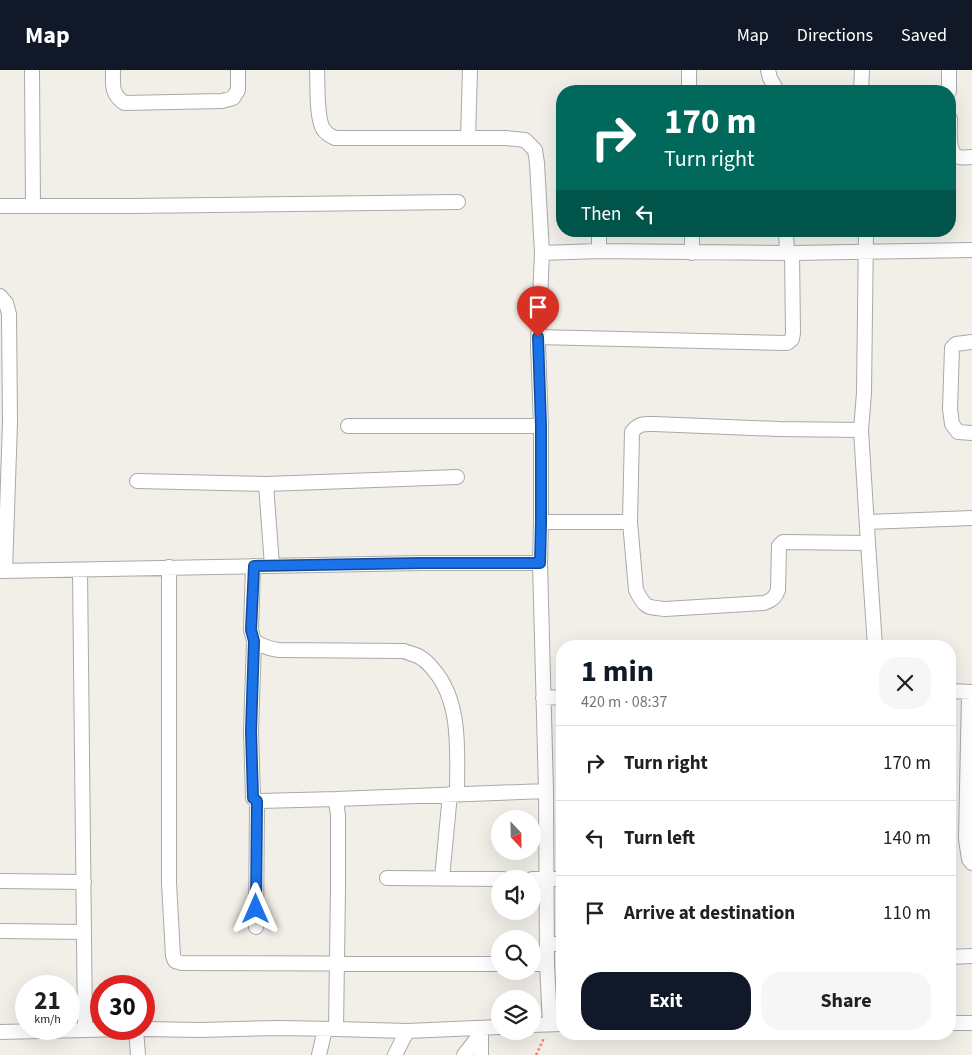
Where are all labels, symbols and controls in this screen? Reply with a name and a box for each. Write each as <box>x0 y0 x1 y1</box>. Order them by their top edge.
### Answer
text: Map <box>25 18 70 53</box>
text: Map <box>737 23 769 48</box>
text: Directions <box>797 23 873 48</box>
text: Saved <box>901 23 947 48</box>
text: 170 m <box>664 97 756 147</box>
icon: right <box>581 105 646 170</box>
text: Turn right <box>664 143 754 175</box>
icon: left <box>631 200 659 228</box>
text: Then <box>581 201 621 228</box>
pin <box>517 286 559 337</box>
icon: arrive <box>524 293 552 321</box>
text: 1 min <box>581 650 654 693</box>
button: close <box>879 657 931 709</box>
text: 420 m · 08:37 <box>581 691 668 713</box>
icon: right <box>581 749 609 777</box>
text: Turn right <box>624 750 708 777</box>
text: 170 m <box>883 750 931 777</box>
north arrow <box>491 810 541 860</box>
map controls <box>491 810 541 1040</box>
icon: left <box>581 824 609 852</box>
text: Turn left <box>624 825 695 852</box>
text: 140 m <box>883 825 931 852</box>
button: sound <box>491 870 541 920</box>
position arrow <box>229 882 281 934</box>
icon: arrive <box>581 899 609 927</box>
text: Arrive at destination <box>624 900 795 927</box>
text: 110 m <box>883 900 931 927</box>
button: search <box>491 930 541 980</box>
button: Exit <box>581 972 751 1030</box>
button: Share <box>761 972 931 1030</box>
speed limit sign: 30 <box>90 975 155 1040</box>
text: 21 <box>34 983 61 1019</box>
button: layers <box>491 990 541 1040</box>
text: km/h <box>34 1011 61 1028</box>

